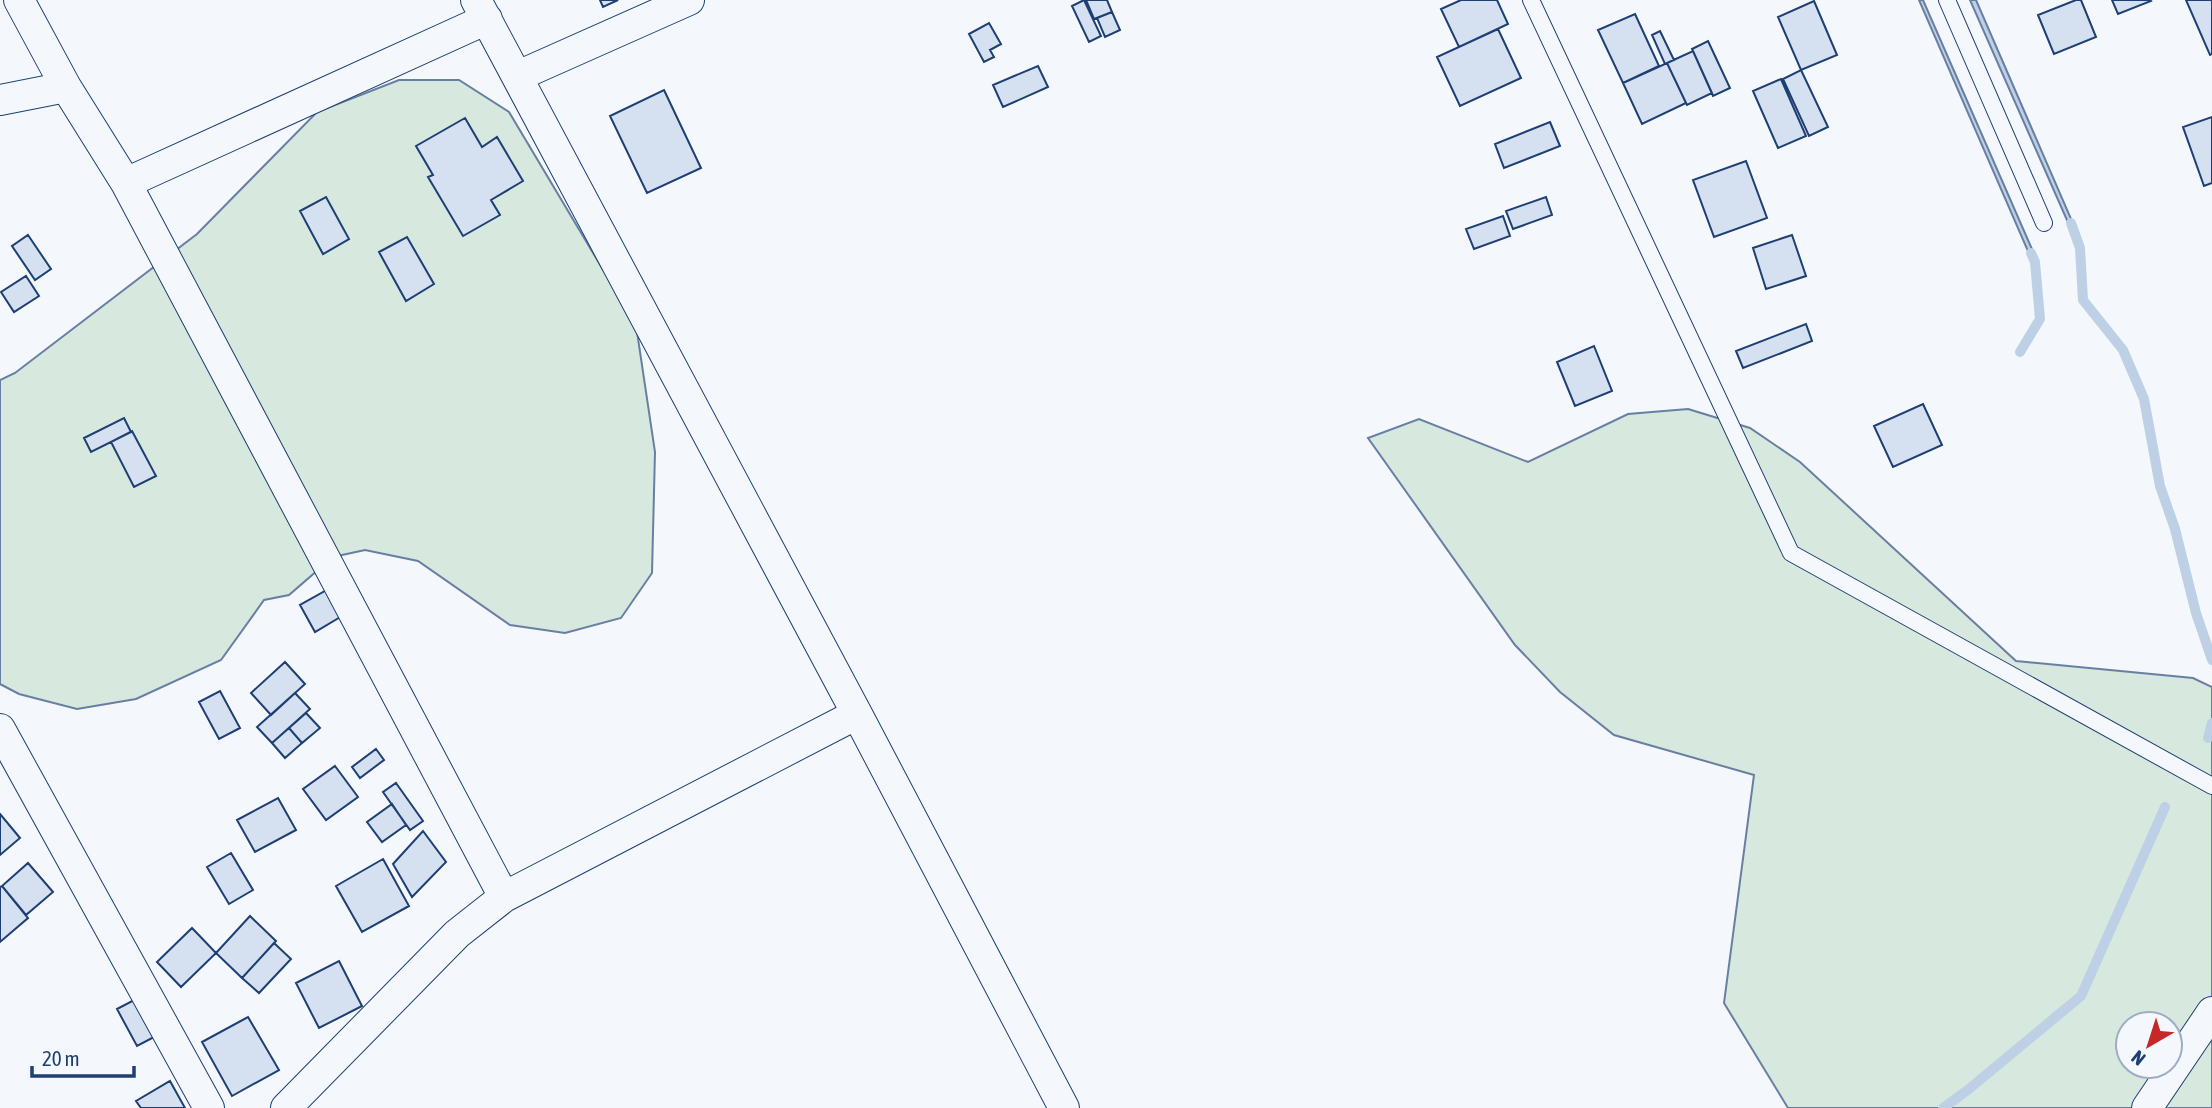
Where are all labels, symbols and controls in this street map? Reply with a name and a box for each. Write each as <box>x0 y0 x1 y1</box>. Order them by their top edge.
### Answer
north arrow <box>2114 1010 2184 1080</box>
scale bar <box>32 1034 133 1078</box>
text: 20 m <box>42 1046 80 1070</box>
text: N <box>2127 1046 2150 1070</box>

